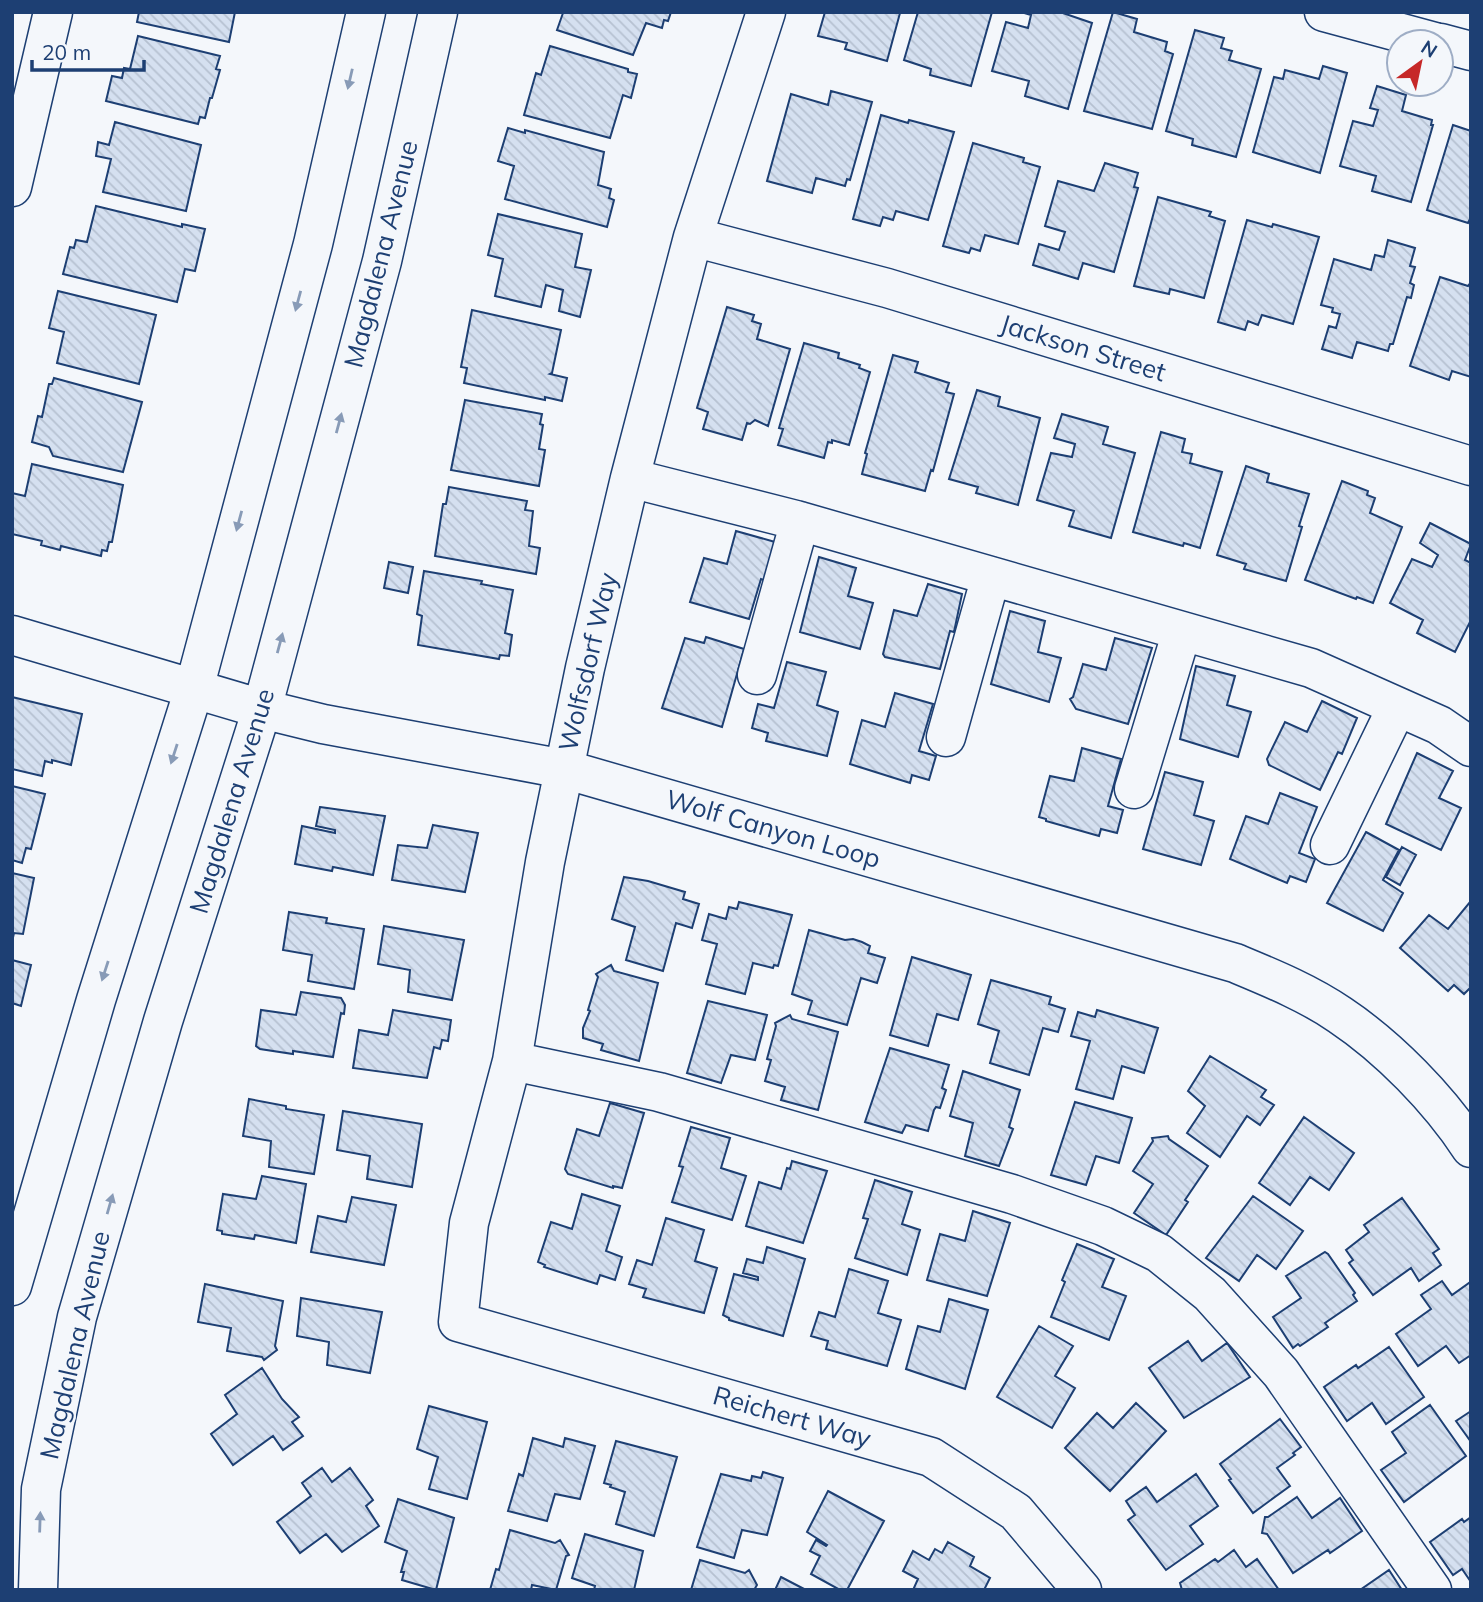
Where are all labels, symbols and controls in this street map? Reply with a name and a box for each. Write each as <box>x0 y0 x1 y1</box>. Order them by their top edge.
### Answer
scale bar <box>32 28 144 72</box>
north arrow <box>1385 28 1455 98</box>
text: N <box>1417 35 1442 63</box>
text: 20 m <box>42 39 91 65</box>
one-way arrow <box>345 68 356 90</box>
street label: Magdalena Avenue <box>336 137 425 371</box>
one-way arrow <box>292 291 302 312</box>
street label: Jackson Street <box>996 307 1170 388</box>
one-way arrow <box>334 412 344 433</box>
one-way arrow <box>233 510 244 532</box>
street label: Wolfsdorf Way <box>551 569 624 755</box>
one-way arrow <box>275 632 286 654</box>
street label: Magdalena Avenue <box>182 684 281 917</box>
one-way arrow <box>168 744 178 765</box>
street label: Wolf Canyon Loop <box>662 782 884 875</box>
one-way arrow <box>99 961 110 982</box>
one-way arrow <box>105 1194 115 1215</box>
street label: Magdalena Avenue <box>32 1228 117 1462</box>
street label: Reichert Way <box>709 1378 875 1455</box>
one-way arrow <box>35 1510 46 1532</box>

